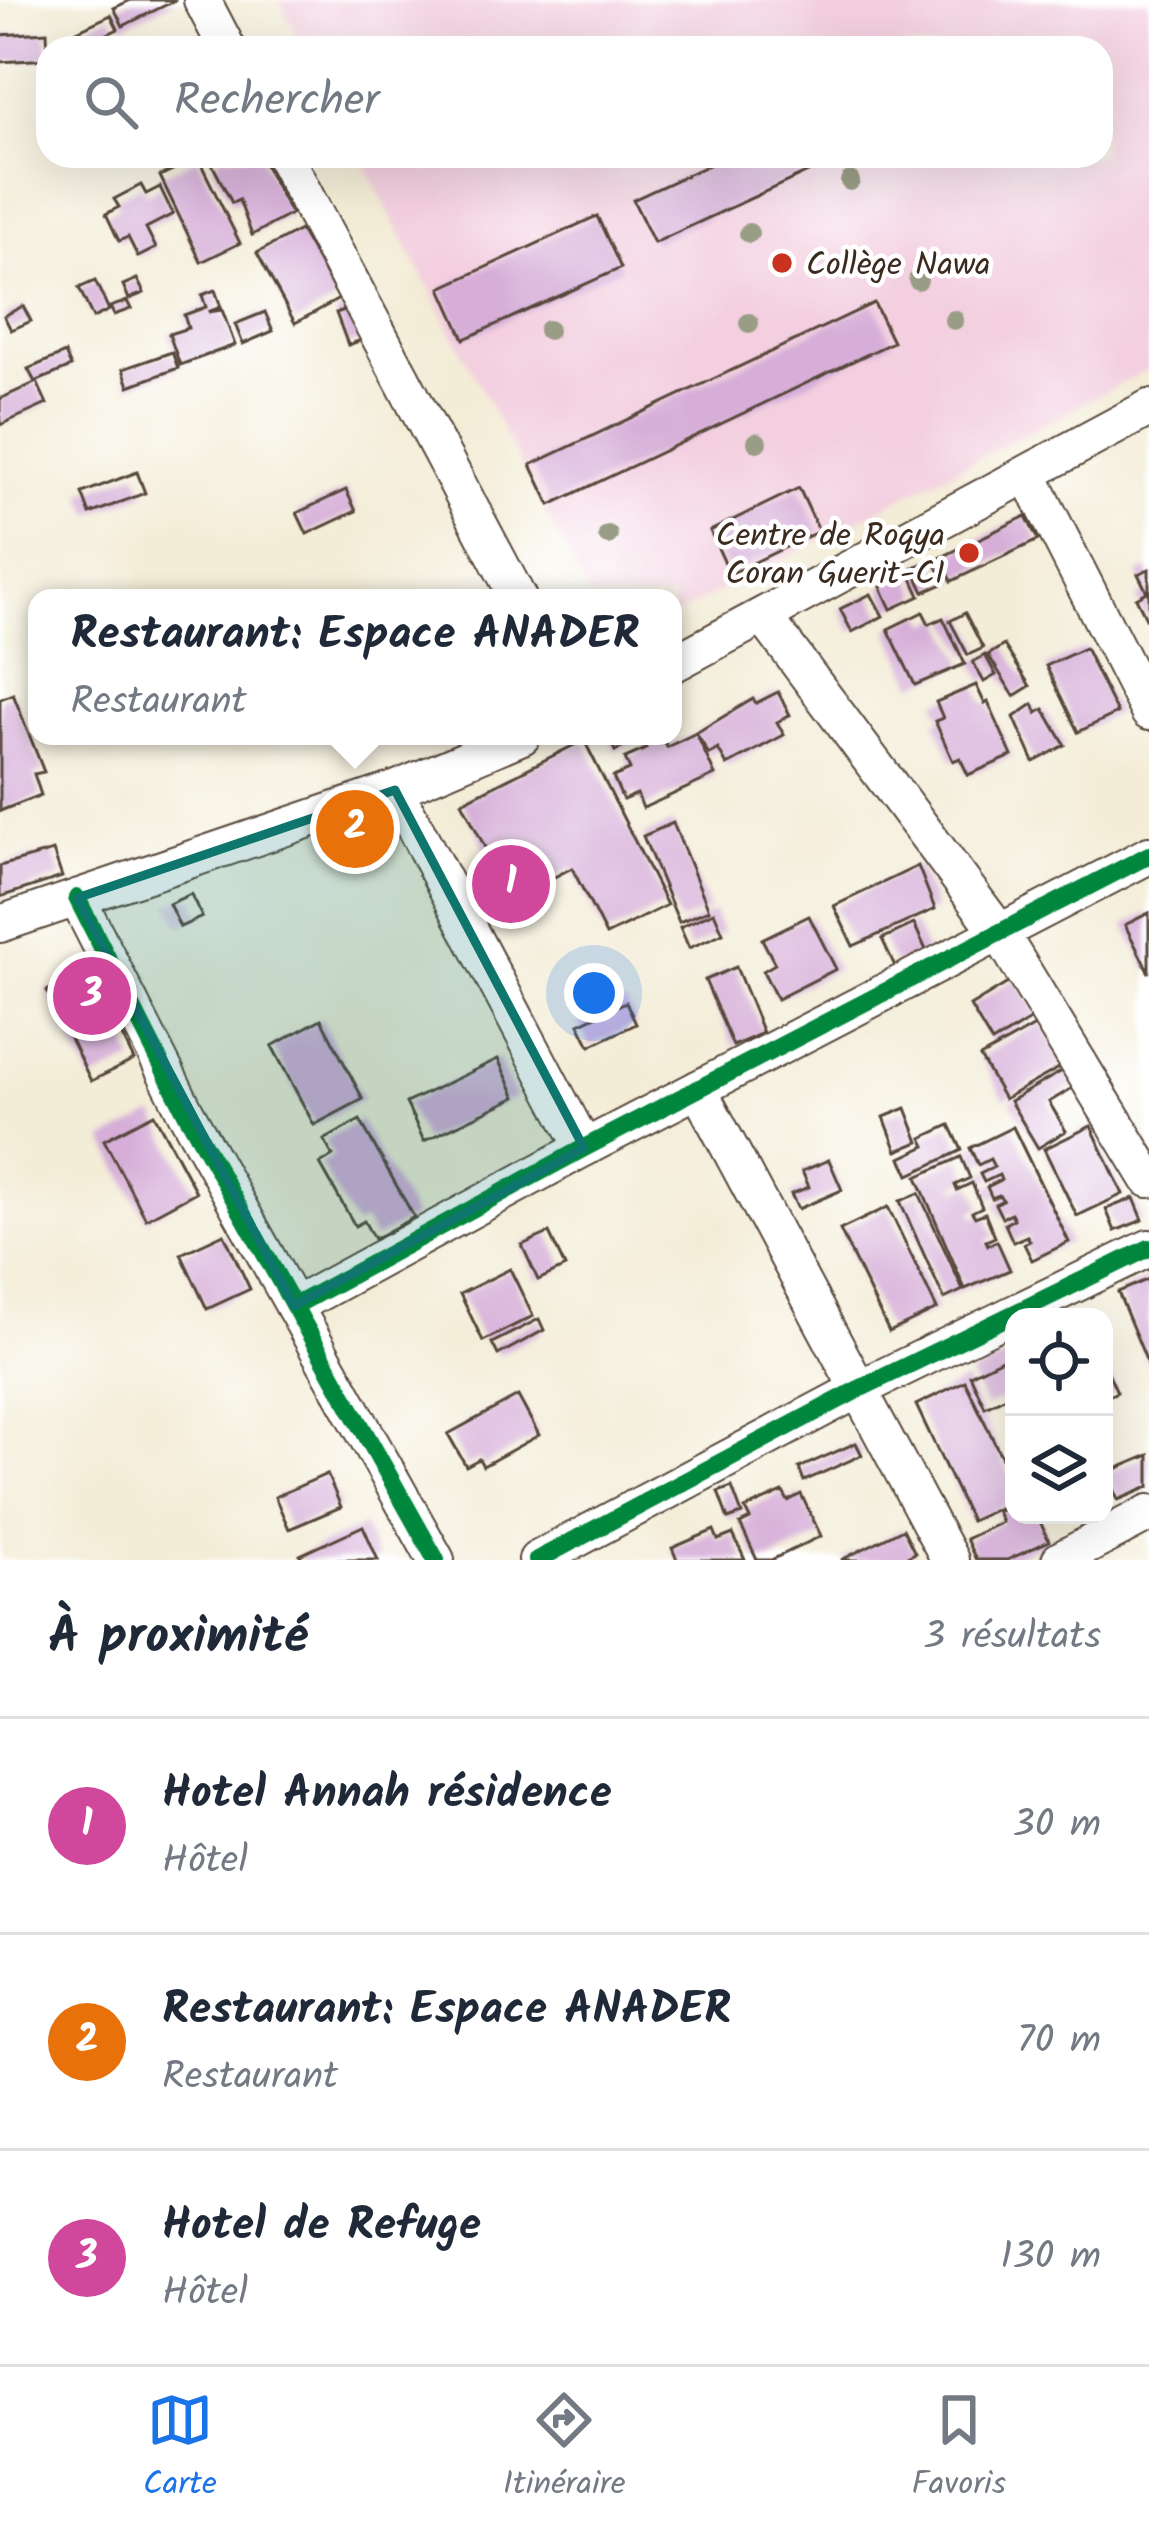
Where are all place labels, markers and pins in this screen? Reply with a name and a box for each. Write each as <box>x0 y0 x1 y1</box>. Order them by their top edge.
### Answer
place label: Collège Nawa <box>806 240 991 293</box>
marker: Collège Nawa <box>769 250 795 276</box>
place label: Centre de Roqya Coran Guerit-CI <box>716 511 945 602</box>
marker: Centre de Roqya Coran Guerit-CI <box>956 540 982 566</box>
pin: 2 <box>316 784 394 874</box>
pin: 1 <box>472 839 550 929</box>
pin: 3 <box>53 951 131 1041</box>

